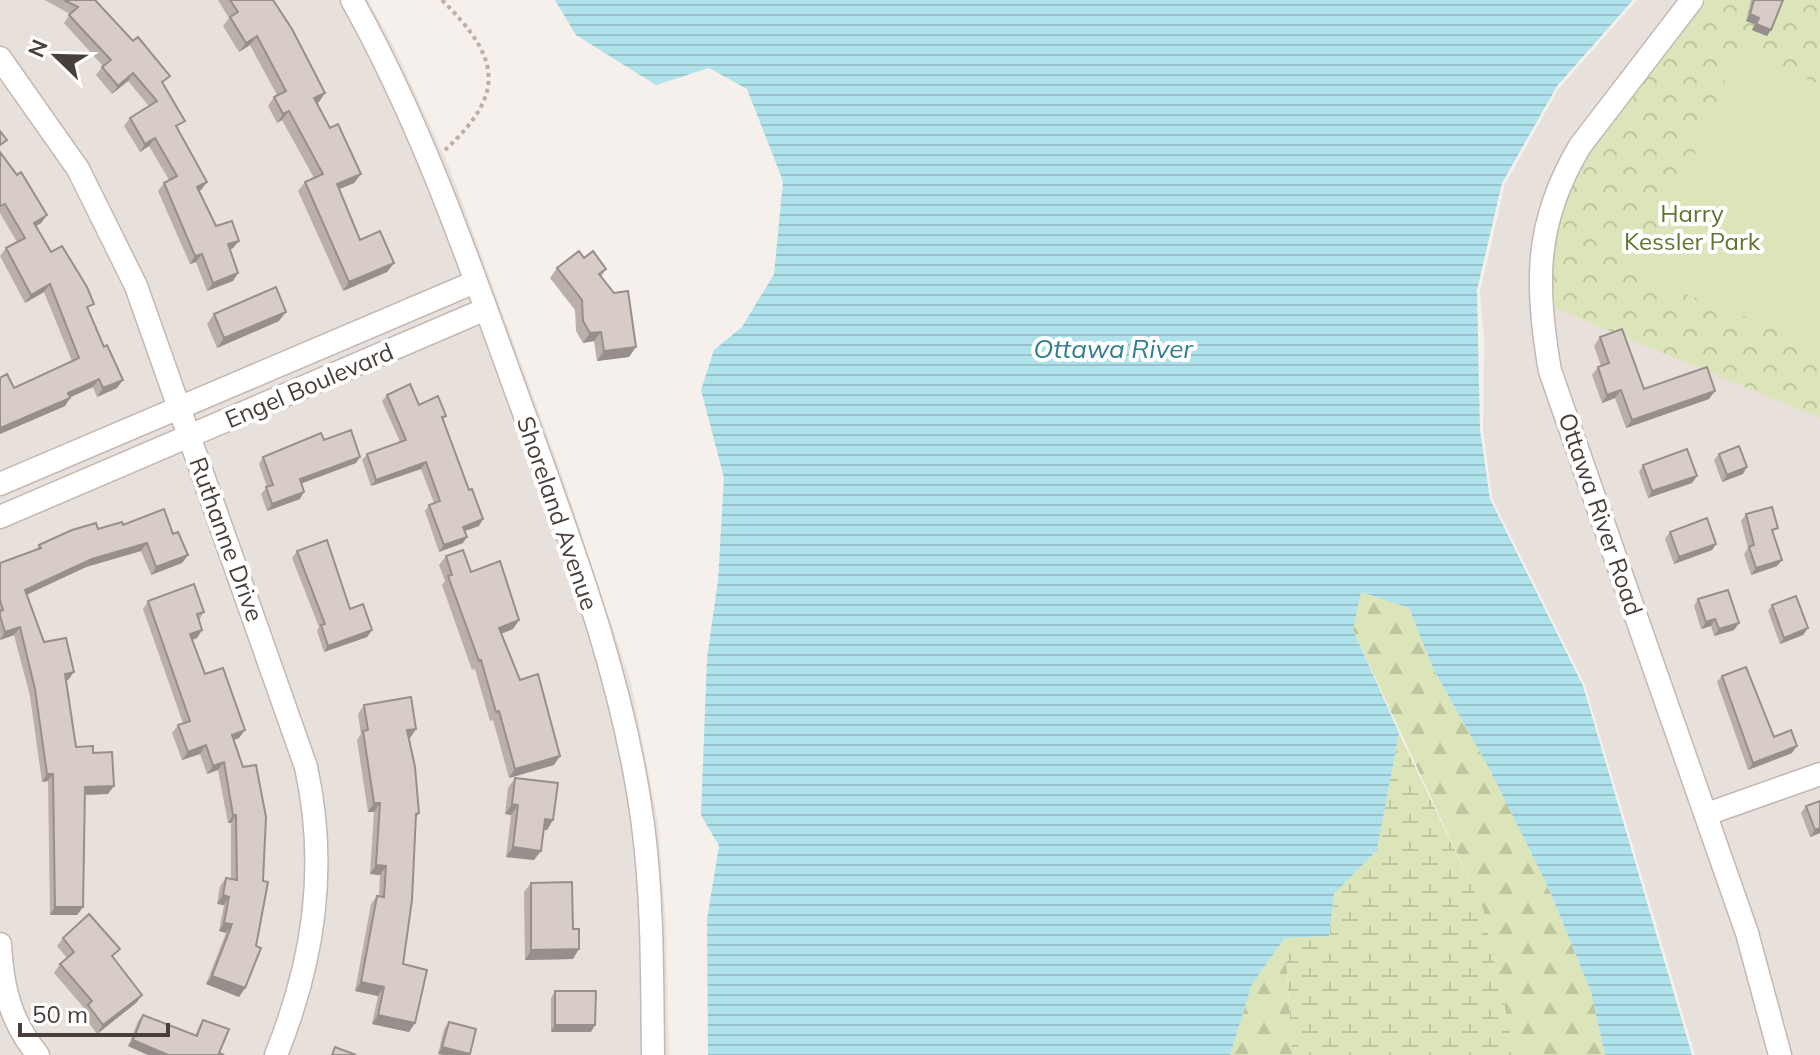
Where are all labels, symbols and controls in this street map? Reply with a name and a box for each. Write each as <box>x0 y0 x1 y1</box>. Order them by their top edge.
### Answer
north arrow <box>16 16 96 96</box>
text: N <box>21 35 54 61</box>
park label: Harry Kessler Park <box>1624 198 1761 256</box>
water label: Ottawa River <box>1033 332 1194 365</box>
street label: Engel Boulevard <box>220 336 398 434</box>
street label: Ottawa River Road <box>1552 409 1650 619</box>
street label: Shoreland Avenue <box>511 412 605 614</box>
street label: Ruthanne Drive <box>183 453 271 625</box>
scale bar <box>20 987 168 1037</box>
text: 50 m <box>32 999 88 1029</box>

